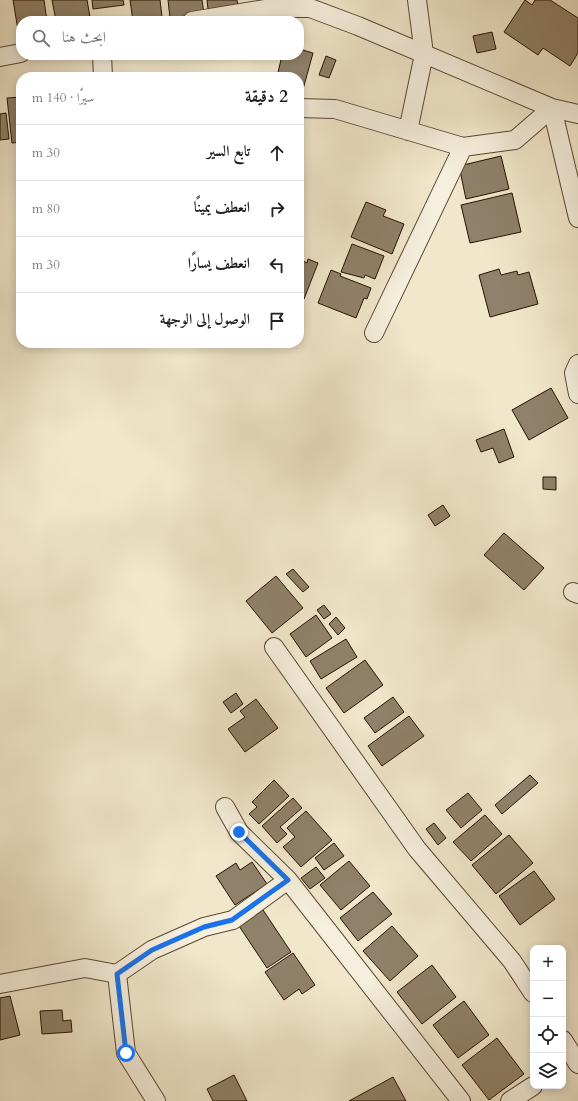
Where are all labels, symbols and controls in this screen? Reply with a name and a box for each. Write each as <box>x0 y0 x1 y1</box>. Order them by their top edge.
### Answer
search box <box>16 16 304 60</box>
icon: search <box>30 27 52 49</box>
text: ابحث هنا <box>62 27 106 47</box>
text: 2 دقيقة <box>245 85 288 108</box>
text: سيرًا · 140 m <box>32 89 94 107</box>
text: تابع السير <box>207 141 250 161</box>
icon: ahead <box>266 142 288 164</box>
text: 30 m <box>32 144 60 162</box>
text: انعطف يمينًا <box>194 197 250 217</box>
icon: right <box>266 198 288 220</box>
text: 80 m <box>32 200 60 218</box>
text: انعطف يسارًا <box>188 253 250 273</box>
icon: left <box>266 254 288 276</box>
text: 30 m <box>32 256 60 274</box>
text: الوصول إلى الوجهة <box>160 309 250 329</box>
icon: arrive <box>266 310 288 332</box>
route end <box>230 823 248 841</box>
map controls <box>530 945 566 1089</box>
button: + <box>530 945 566 981</box>
button: − <box>530 981 566 1017</box>
button: locate <box>530 1017 566 1053</box>
route start <box>117 1044 135 1062</box>
button: layers <box>530 1053 566 1089</box>

